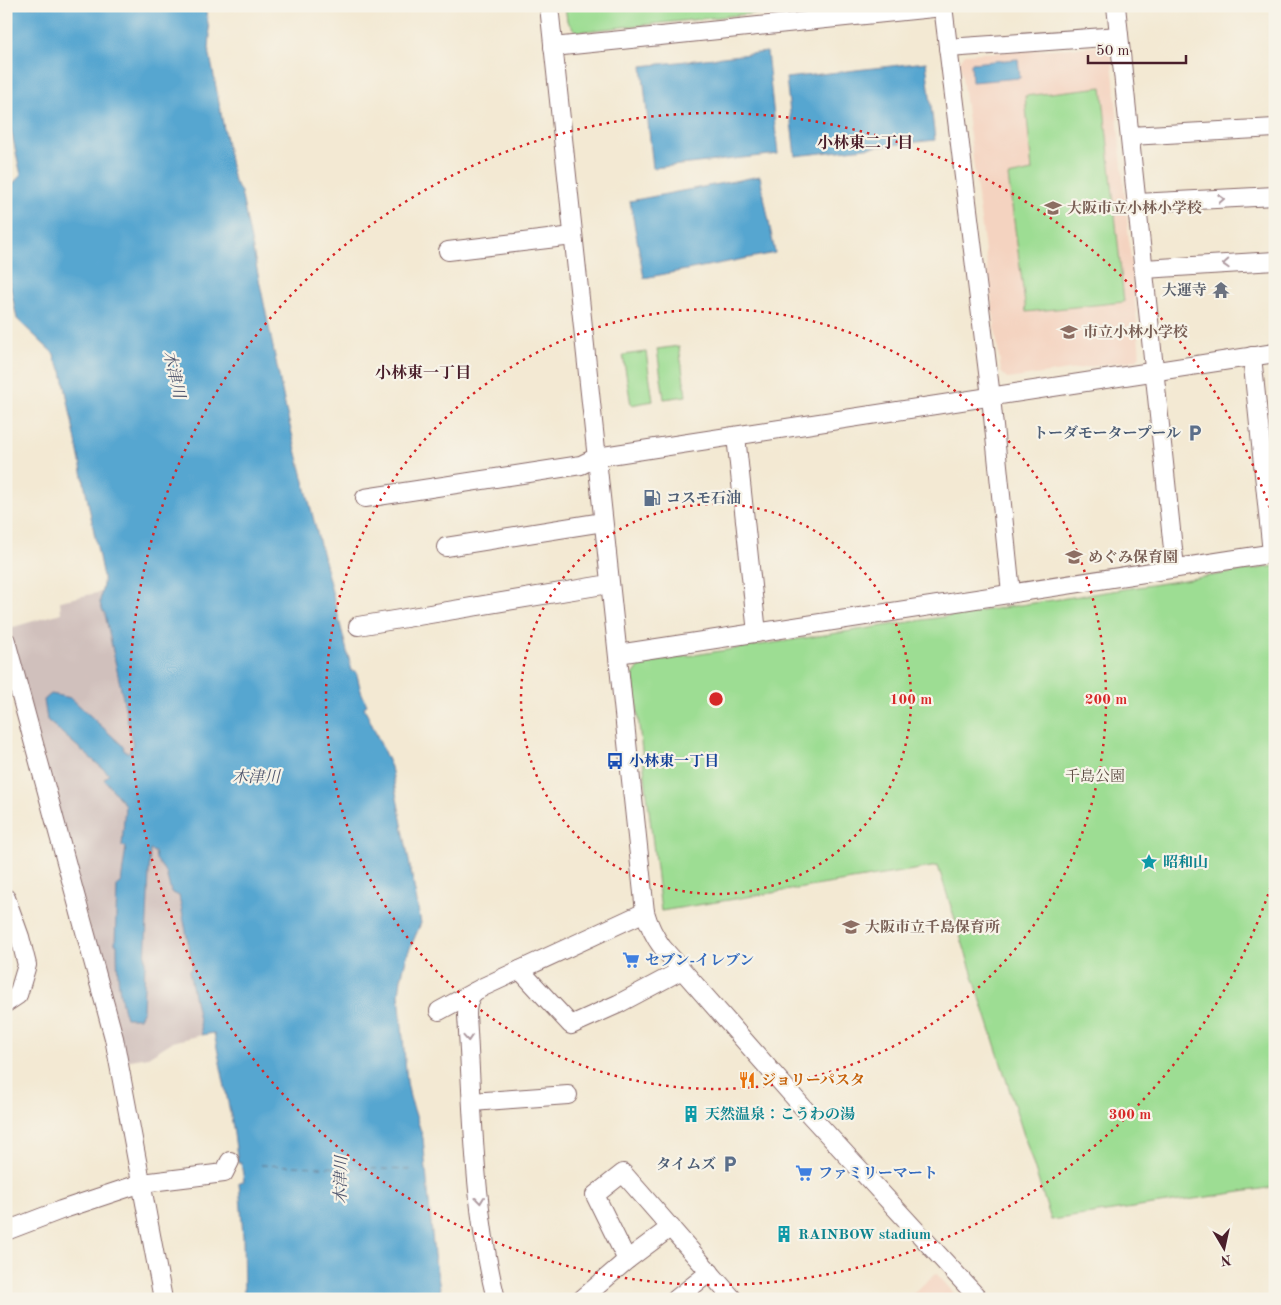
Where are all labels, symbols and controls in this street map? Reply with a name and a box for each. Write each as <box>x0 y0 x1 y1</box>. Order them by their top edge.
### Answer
scale bar <box>1088 32 1186 64</box>
text: 50 m <box>1096 44 1130 59</box>
district label: 小林東二丁目 <box>817 134 913 152</box>
one-way arrow <box>1217 194 1225 205</box>
school or university icon: 大阪市立小林小学校 <box>1043 198 1063 218</box>
place label: 大阪市立小林小学校 <box>1067 200 1202 217</box>
one-way arrow <box>1222 259 1230 270</box>
temple icon: 大運寺 <box>1211 280 1231 300</box>
place label: 大運寺 <box>1162 282 1207 299</box>
school or university icon: 市立小林小学校 <box>1059 322 1079 342</box>
place label: 市立小林小学校 <box>1083 324 1188 341</box>
water label: 木津川 <box>160 349 189 402</box>
district label: 小林東一丁目 <box>375 364 471 382</box>
parking icon: トーダモータープール <box>1185 423 1205 443</box>
place label: トーダモータープール <box>1033 425 1181 442</box>
fuel station icon: コスモ石油 <box>642 488 662 508</box>
place label: コスモ石油 <box>666 489 741 507</box>
school or university icon: めぐみ保育園 <box>1064 547 1084 567</box>
place label: めぐみ保育園 <box>1088 549 1178 566</box>
centre of rings <box>707 690 725 708</box>
text: 100 m <box>890 693 932 708</box>
text: 200 m <box>1085 693 1127 708</box>
bus stop icon: 小林東一丁目 <box>605 751 625 771</box>
place label: 小林東一丁目 <box>629 753 719 770</box>
water label: 木津川 <box>232 768 282 786</box>
park label: 千島公園 <box>1065 768 1125 785</box>
place icon: 昭和山 <box>1139 852 1159 872</box>
place label: 昭和山 <box>1163 854 1208 871</box>
school or university icon: 大阪市立千島保育所 <box>841 917 861 937</box>
place label: 大阪市立千島保育所 <box>865 919 1000 936</box>
supermarket icon: セブン-イレブン <box>621 950 641 970</box>
place label: セブン-イレブン <box>645 952 754 969</box>
one-way arrow <box>463 1035 474 1043</box>
restaurant icon: ジョリーパスタ <box>737 1070 757 1090</box>
place label: ジョリーパスタ <box>761 1072 865 1089</box>
building icon: 天然温泉：こうわの湯 <box>681 1104 701 1124</box>
place label: 天然温泉：こうわの湯 <box>705 1106 855 1123</box>
text: 300 m <box>1109 1108 1151 1123</box>
water label: 木津川 <box>332 1154 350 1204</box>
parking icon: タイムズ <box>720 1154 740 1174</box>
place label: タイムズ <box>656 1156 716 1173</box>
supermarket icon: ファミリーマート <box>794 1163 814 1183</box>
place label: ファミリーマート <box>818 1166 938 1182</box>
one-way arrow <box>474 1197 485 1205</box>
north arrow <box>1198 1222 1248 1272</box>
building icon: RAINBOW stadium <box>774 1224 794 1244</box>
place label: RAINBOW stadium <box>798 1228 931 1243</box>
text: N <box>1219 1252 1232 1268</box>

